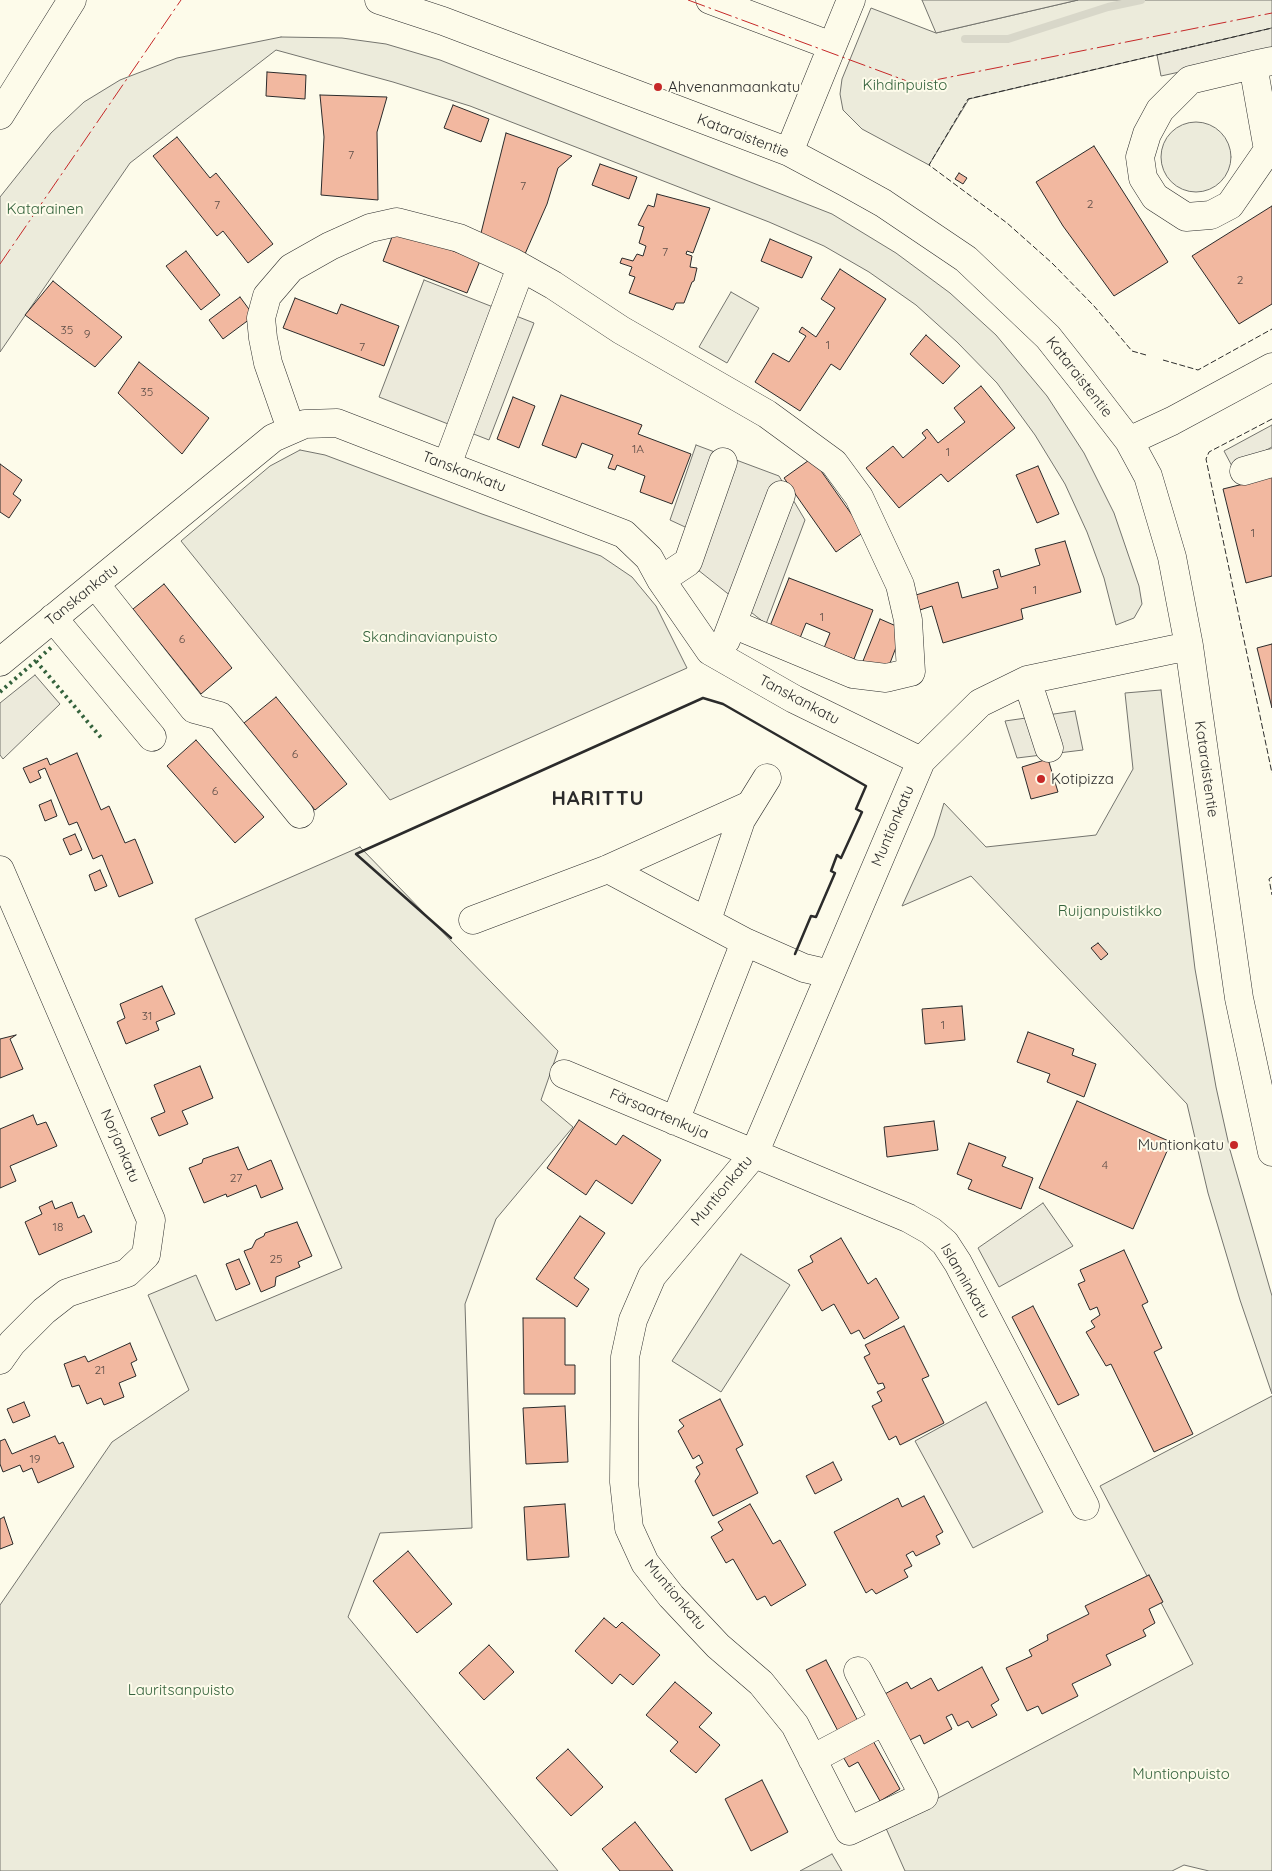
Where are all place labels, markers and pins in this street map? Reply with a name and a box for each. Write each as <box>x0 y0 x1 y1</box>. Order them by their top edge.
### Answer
place label: Ahvenanmaankatu <box>668 78 800 96</box>
marker: Ahvenanmaankatu <box>652 81 664 93</box>
place label: Kotipizza <box>1051 770 1114 788</box>
marker: Kotipizza <box>1035 773 1047 785</box>
place label: Muntionkatu <box>1138 1136 1224 1154</box>
marker: Muntionkatu <box>1228 1139 1240 1151</box>

